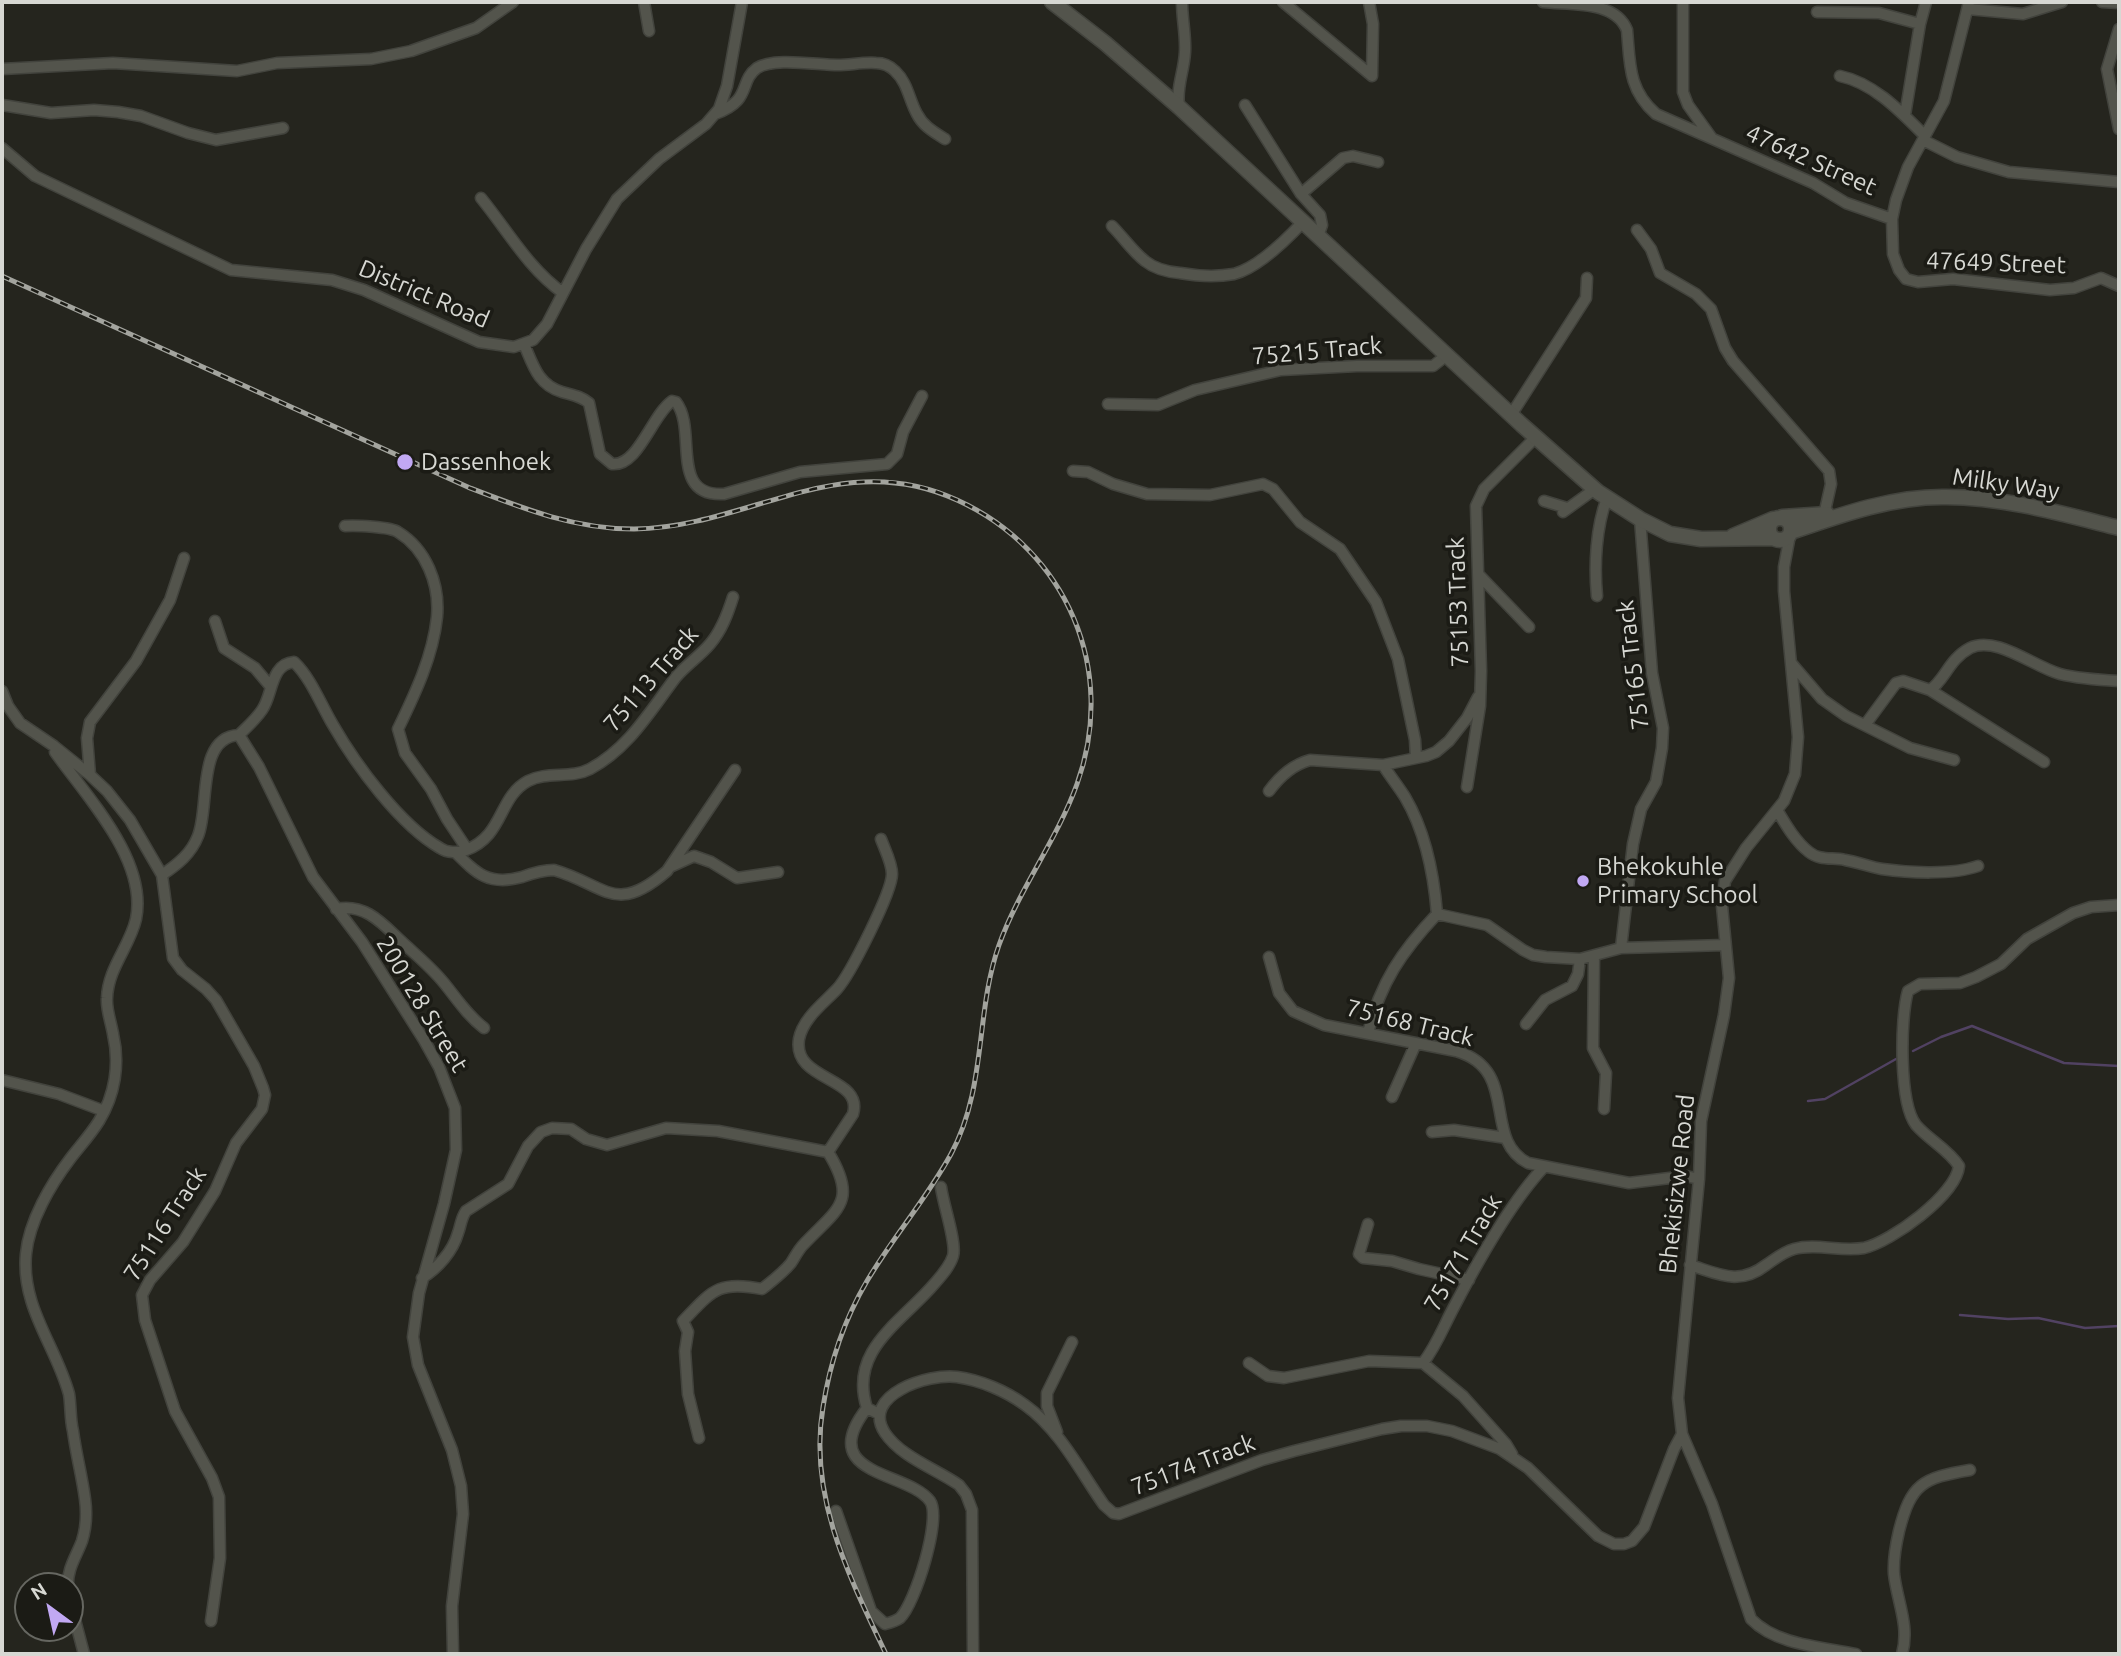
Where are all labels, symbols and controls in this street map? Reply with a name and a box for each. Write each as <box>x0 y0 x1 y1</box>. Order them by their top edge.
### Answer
street label: 47642 Street <box>1741 118 1881 202</box>
street label: 47649 Street <box>1925 246 2067 280</box>
street label: District Road <box>354 254 494 334</box>
street label: 75215 Track <box>1251 331 1383 371</box>
place label: Dassenhoek <box>421 448 551 476</box>
marker: Dassenhoek <box>395 452 415 472</box>
street label: Milky Way <box>1951 462 2061 506</box>
street label: 75153 Track <box>1441 536 1475 668</box>
street label: 75165 Track <box>1611 599 1655 731</box>
street label: 75113 Track <box>597 620 705 738</box>
place label: Bhekokuhle Primary School <box>1597 853 1758 909</box>
marker: Bhekokuhle Primary School <box>1575 873 1591 889</box>
street label: 200128 Street <box>370 931 474 1077</box>
street label: 75168 Track <box>1343 993 1477 1053</box>
street label: Bhekisizwe Road <box>1653 1093 1701 1275</box>
street label: 75116 Track <box>117 1161 213 1287</box>
street label: 75171 Track <box>1418 1189 1508 1317</box>
street label: 75174 Track <box>1127 1428 1259 1502</box>
north arrow <box>14 1572 84 1642</box>
text: N <box>27 1578 51 1604</box>

